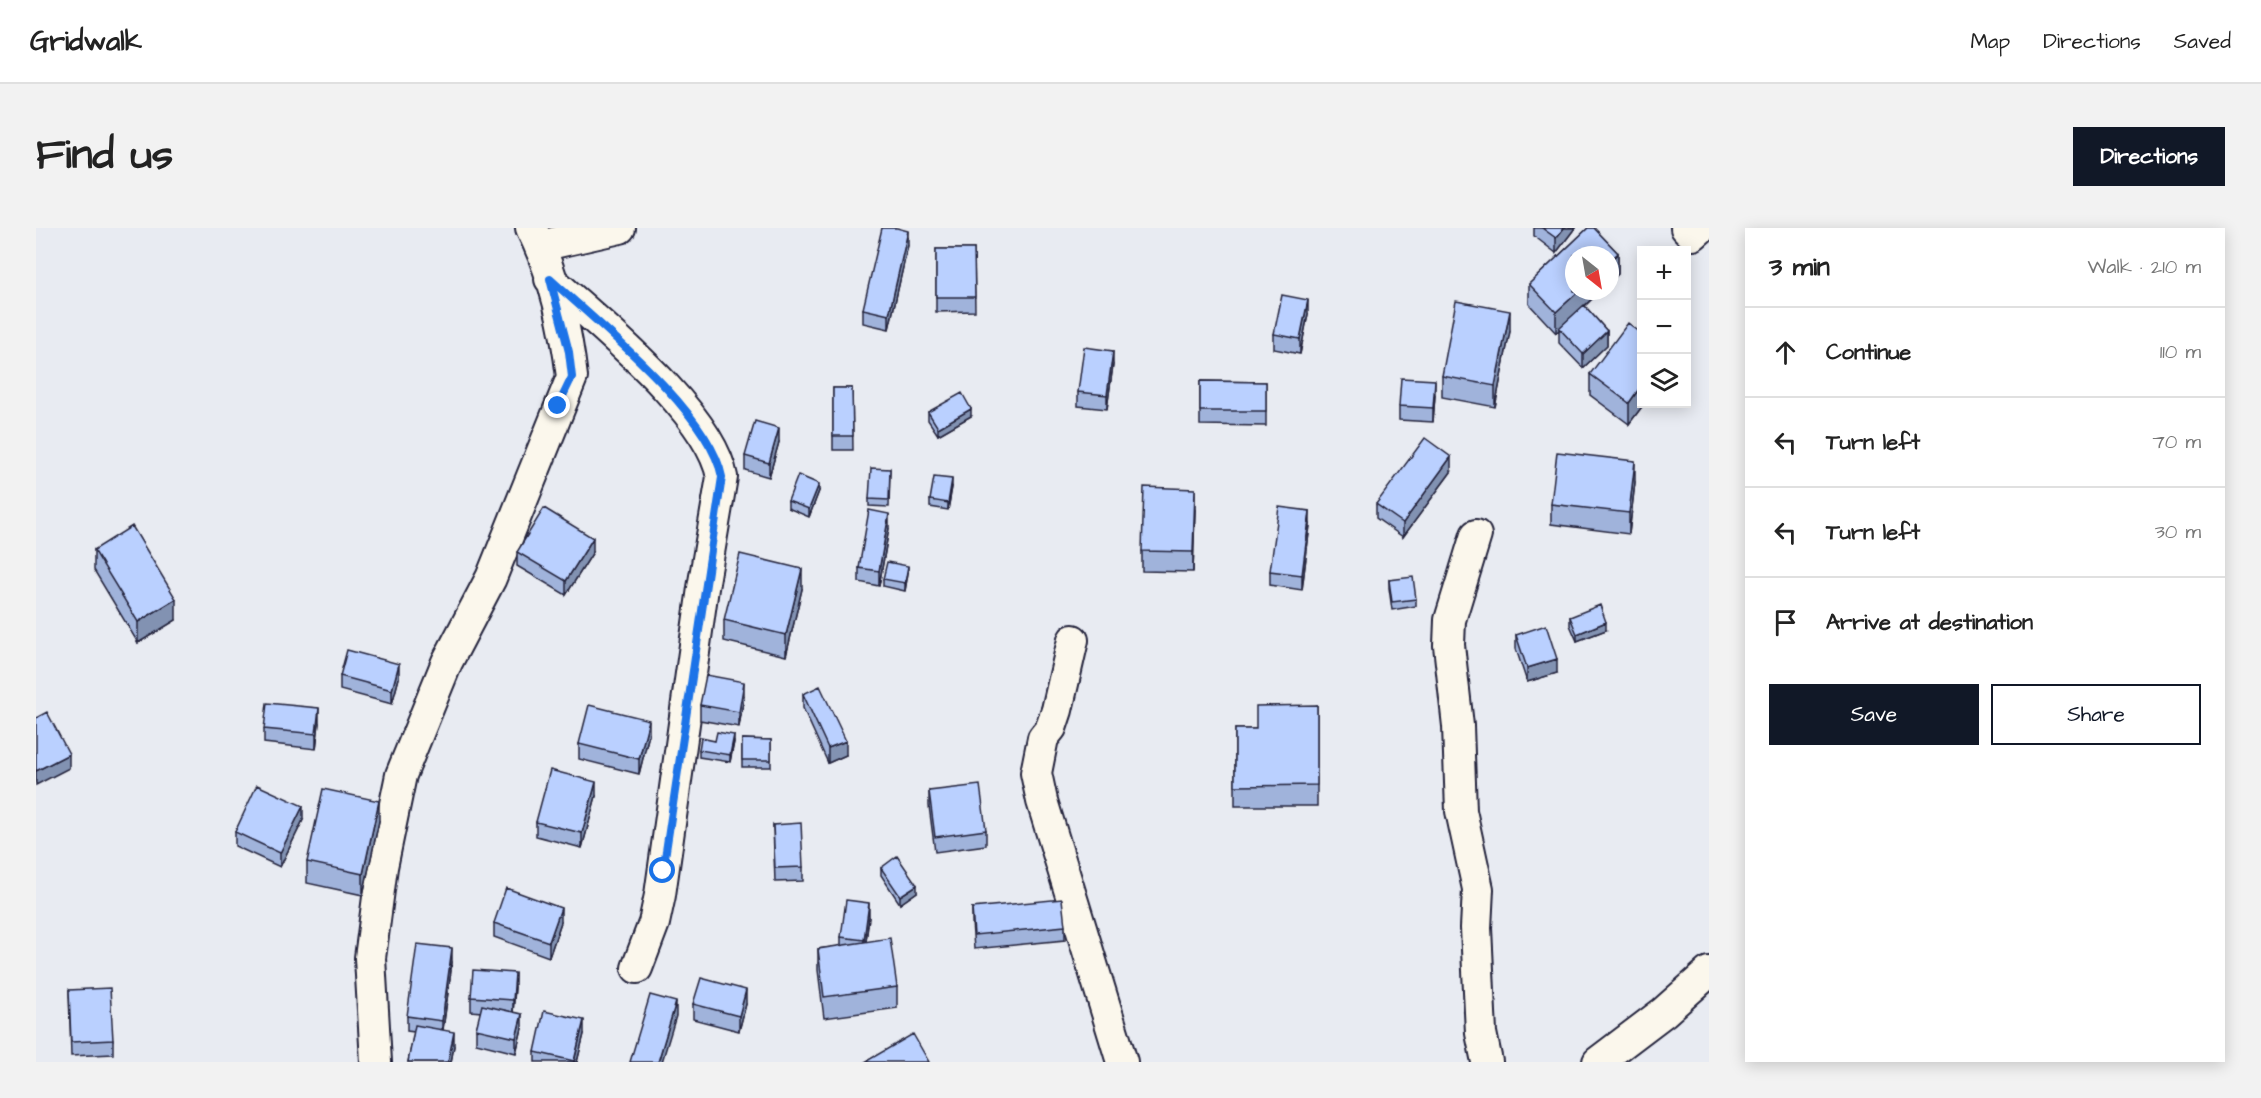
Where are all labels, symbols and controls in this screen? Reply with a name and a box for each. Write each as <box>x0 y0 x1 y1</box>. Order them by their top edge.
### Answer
text: Gridwalk <box>30 22 142 61</box>
text: Map <box>1970 27 2010 56</box>
text: Directions <box>2043 27 2141 56</box>
text: Saved <box>2174 27 2231 56</box>
text: Find us <box>36 127 173 185</box>
button: Directions <box>2073 127 2225 186</box>
north arrow <box>1565 246 1619 300</box>
map controls <box>1637 246 1691 408</box>
button: + <box>1637 246 1691 300</box>
text: 3 min <box>1769 249 1830 285</box>
text: Walk · 210 m <box>2088 253 2201 281</box>
button: − <box>1637 300 1691 354</box>
icon: ahead <box>1769 336 1802 369</box>
text: Continue <box>1826 337 1911 368</box>
text: 110 m <box>2160 338 2201 366</box>
button: layers <box>1637 354 1691 408</box>
route end <box>544 392 570 418</box>
icon: left <box>1769 426 1802 459</box>
text: Turn left <box>1826 427 1920 458</box>
text: 70 m <box>2153 428 2201 456</box>
icon: left <box>1769 516 1802 549</box>
text: Turn left <box>1826 517 1920 548</box>
text: 30 m <box>2155 518 2201 546</box>
icon: arrive <box>1769 606 1802 639</box>
text: Arrive at destination <box>1826 607 2033 638</box>
button: Save <box>1769 684 1979 745</box>
button: Share <box>1991 684 2201 745</box>
route start <box>649 857 675 883</box>

